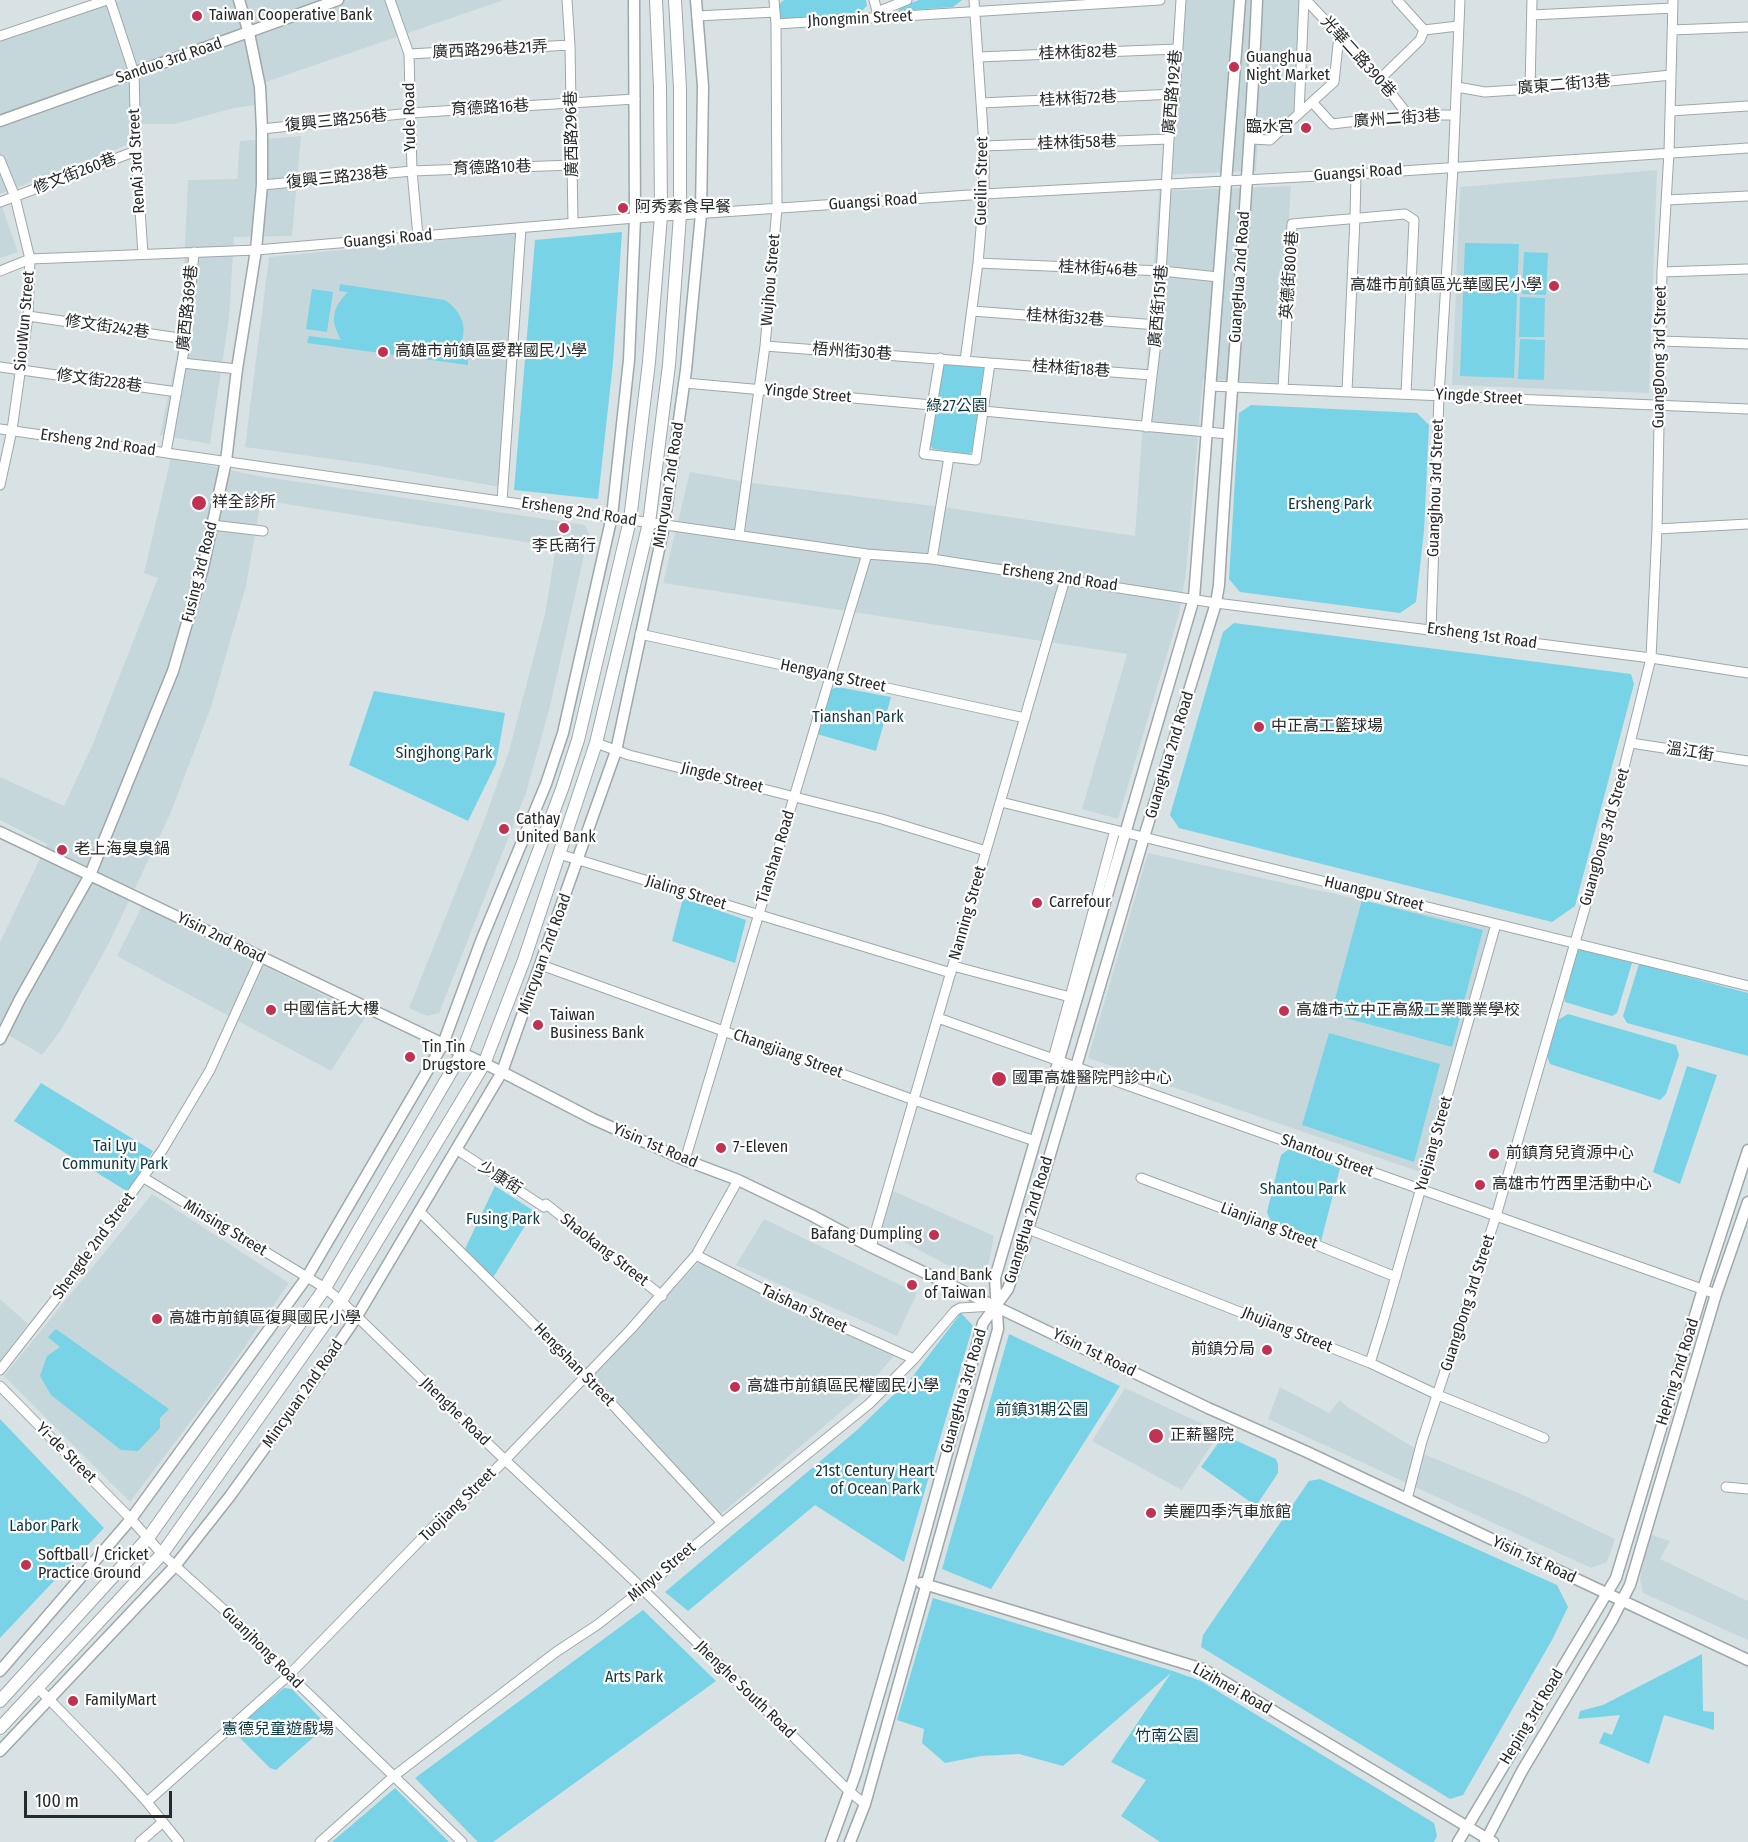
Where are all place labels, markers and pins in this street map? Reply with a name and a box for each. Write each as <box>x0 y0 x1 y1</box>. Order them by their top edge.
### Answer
place label: Taiwan Cooperative Bank <box>209 6 372 26</box>
marker: Taiwan Cooperative Bank <box>190 9 204 23</box>
place label: Guanghua Night Market <box>1246 48 1330 86</box>
marker: Guanghua Night Market <box>1227 60 1241 74</box>
place label: 臨水宮 <box>1246 118 1294 138</box>
marker: 臨水宮 <box>1299 121 1313 135</box>
place label: 阿秀素食早餐 <box>635 198 731 218</box>
marker: 阿秀素食早餐 <box>616 201 630 215</box>
place label: 高雄市前鎮區光華國民小學 <box>1350 276 1542 296</box>
marker: 高雄市前鎮區光華國民小學 <box>1547 279 1561 293</box>
place label: 高雄市前鎮區愛群國民小學 <box>395 342 587 362</box>
marker: 高雄市前鎮區愛群國民小學 <box>376 345 390 359</box>
place label: 祥全診所 <box>212 493 276 513</box>
marker: 祥全診所 <box>190 494 208 512</box>
marker: 李氏商行 <box>557 521 571 535</box>
place label: 李氏商行 <box>532 537 596 557</box>
place label: 中正高工籃球場 <box>1271 717 1383 737</box>
marker: 中正高工籃球場 <box>1252 720 1266 734</box>
place label: Cathay United Bank <box>516 810 596 848</box>
marker: Cathay United Bank <box>497 822 511 836</box>
place label: 老上海臭臭鍋 <box>74 840 170 860</box>
marker: 老上海臭臭鍋 <box>55 843 69 857</box>
place label: Carrefour <box>1049 893 1111 913</box>
marker: Carrefour <box>1030 896 1044 910</box>
place label: 中國信託大樓 <box>283 1000 379 1020</box>
place label: 高雄市立中正高級工業職業學校 <box>1296 1001 1520 1021</box>
marker: 中國信託大樓 <box>264 1003 278 1017</box>
marker: 高雄市立中正高級工業職業學校 <box>1277 1004 1291 1018</box>
place label: Taiwan Business Bank <box>550 1006 644 1044</box>
marker: Taiwan Business Bank <box>531 1018 545 1032</box>
place label: Tin Tin Drugstore <box>422 1038 486 1076</box>
marker: Tin Tin Drugstore <box>403 1050 417 1064</box>
place label: 國軍高雄醫院門診中心 <box>1012 1069 1172 1089</box>
marker: 國軍高雄醫院門診中心 <box>990 1070 1008 1088</box>
place label: 7-Eleven <box>733 1138 788 1158</box>
marker: 7-Eleven <box>714 1141 728 1155</box>
place label: 前鎮育兒資源中心 <box>1506 1144 1634 1164</box>
marker: 前鎮育兒資源中心 <box>1487 1147 1501 1161</box>
place label: 高雄市竹西里活動中心 <box>1492 1175 1652 1195</box>
marker: 高雄市竹西里活動中心 <box>1473 1178 1487 1192</box>
place label: Bafang Dumpling <box>811 1225 922 1245</box>
marker: Bafang Dumpling <box>927 1228 941 1242</box>
place label: Land Bank of Taiwan <box>924 1266 992 1304</box>
marker: Land Bank of Taiwan <box>905 1278 919 1292</box>
place label: 高雄市前鎮區復興國民小學 <box>169 1309 361 1329</box>
marker: 高雄市前鎮區復興國民小學 <box>150 1312 164 1326</box>
place label: 前鎮分局 <box>1191 1340 1255 1360</box>
marker: 前鎮分局 <box>1260 1343 1274 1357</box>
place label: 高雄市前鎮區民權國民小學 <box>747 1377 939 1397</box>
marker: 高雄市前鎮區民權國民小學 <box>728 1380 742 1394</box>
place label: 正薪醫院 <box>1170 1426 1234 1446</box>
marker: 正薪醫院 <box>1147 1427 1165 1445</box>
place label: 美麗四季汽車旅館 <box>1163 1503 1291 1523</box>
marker: 美麗四季汽車旅館 <box>1144 1506 1158 1520</box>
place label: Softball / Cricket Practice Ground <box>38 1546 149 1584</box>
marker: Softball / Cricket Practice Ground <box>19 1558 33 1572</box>
place label: FamilyMart <box>85 1691 156 1711</box>
marker: FamilyMart <box>66 1694 80 1708</box>

